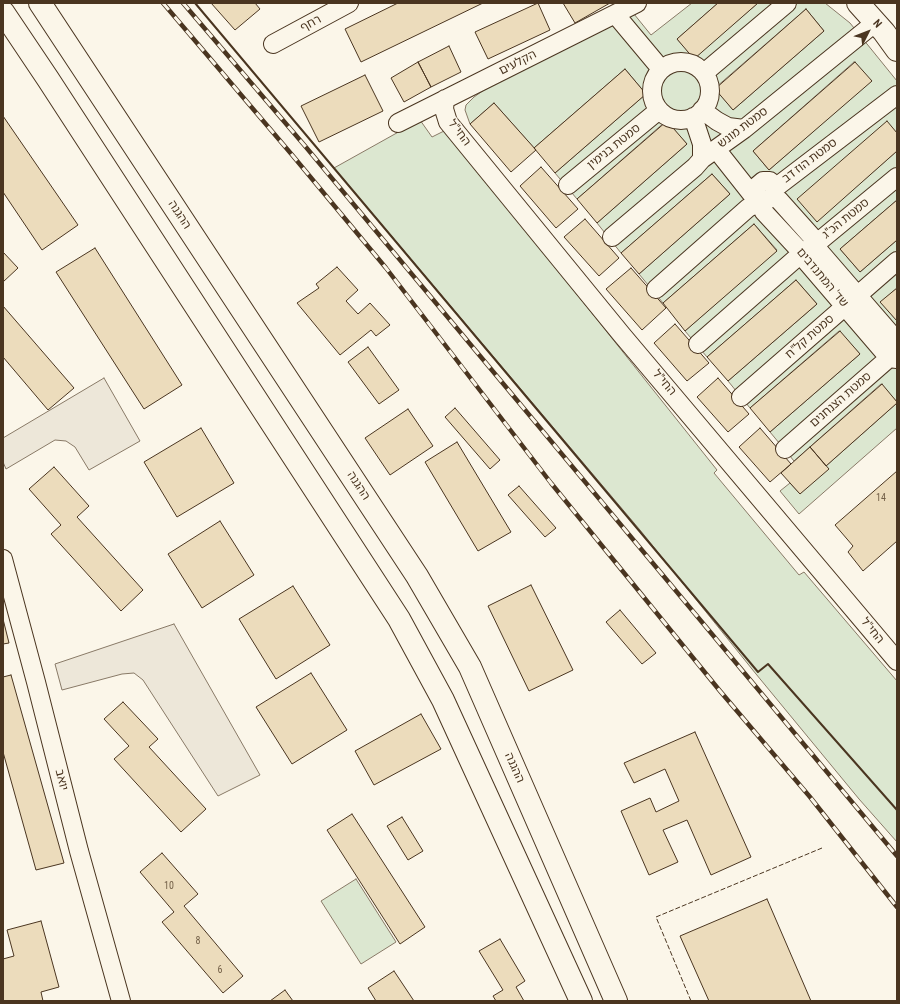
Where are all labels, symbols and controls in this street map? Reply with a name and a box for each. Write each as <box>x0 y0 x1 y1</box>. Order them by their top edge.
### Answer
street label: רחף <box>298 12 324 36</box>
north arrow <box>848 12 888 52</box>
text: N <box>870 17 884 30</box>
street label: הקלעים <box>497 48 539 78</box>
street label: סמטת מונש <box>715 104 771 152</box>
street label: החי"ל <box>444 117 474 149</box>
street label: סמטת בנימין <box>584 121 644 173</box>
street label: סמטת הוז דב <box>780 136 840 186</box>
street label: סמטת הכ"ג <box>820 196 872 242</box>
street label: ההגנה <box>164 198 194 232</box>
street label: שד' המתנדבים <box>793 246 851 310</box>
street label: סמטת קל"ח <box>783 312 837 362</box>
street label: החי"ל <box>649 367 679 399</box>
street label: סמטת הצנחנים <box>807 369 875 431</box>
street label: ההגנה <box>343 469 373 503</box>
house number: 14 <box>876 492 886 504</box>
street label: החי"ל <box>857 615 887 647</box>
street label: ההגנה <box>501 751 527 785</box>
street label: יואב <box>51 768 71 792</box>
house number: 10 <box>164 880 174 892</box>
house number: 8 <box>196 935 200 947</box>
house number: 6 <box>218 964 222 976</box>

